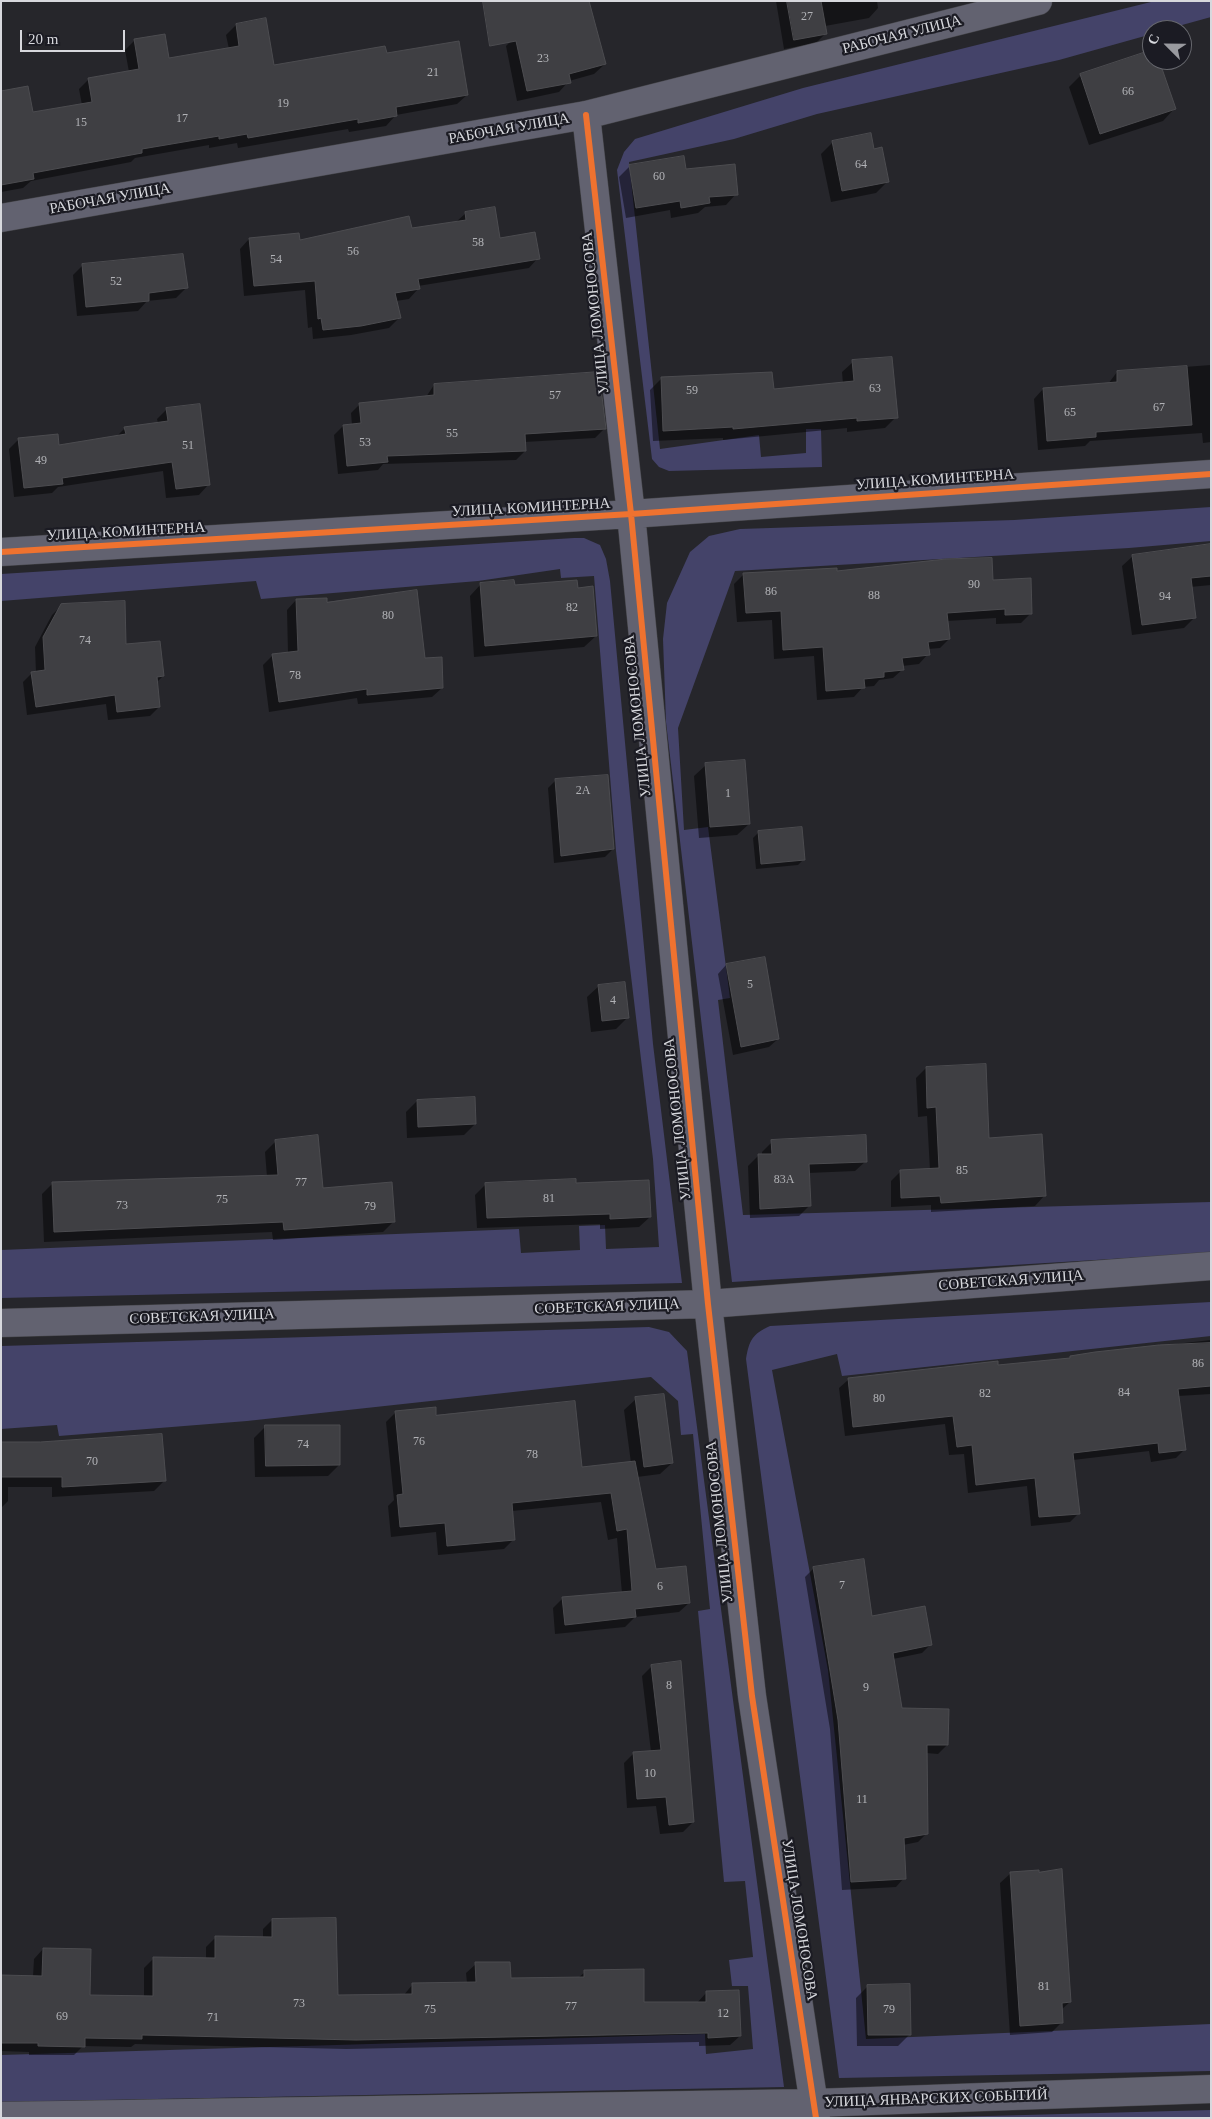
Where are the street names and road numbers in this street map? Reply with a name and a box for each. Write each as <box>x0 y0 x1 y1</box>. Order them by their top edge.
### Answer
street label: РАБОЧАЯ УЛИЦА <box>841 11 963 59</box>
street label: РАБОЧАЯ УЛИЦА <box>447 110 571 148</box>
street label: РАБОЧАЯ УЛИЦА <box>48 180 172 218</box>
street label: УЛИЦА ЛОМОНОСОВА <box>579 231 613 395</box>
street label: УЛИЦА КОМИНТЕРНА <box>855 465 1015 495</box>
street label: УЛИЦА КОМИНТЕРНА <box>451 495 611 521</box>
street label: УЛИЦА КОМИНТЕРНА <box>46 519 206 545</box>
street label: УЛИЦА ЛОМОНОСОВА <box>621 634 655 798</box>
street label: УЛИЦА ЛОМОНОСОВА <box>661 1037 695 1201</box>
street label: СОВЕТСКАЯ УЛИЦА <box>938 1267 1084 1295</box>
street label: СОВЕТСКАЯ УЛИЦА <box>534 1295 680 1319</box>
street label: СОВЕТСКАЯ УЛИЦА <box>129 1305 275 1329</box>
street label: УЛИЦА ЛОМОНОСОВА <box>703 1440 737 1604</box>
street label: УЛИЦА ЛОМОНОСОВА <box>777 1838 821 2002</box>
street label: УЛИЦА ЯНВАРСКИХ СОБЫТИЙ <box>824 2086 1048 2112</box>

